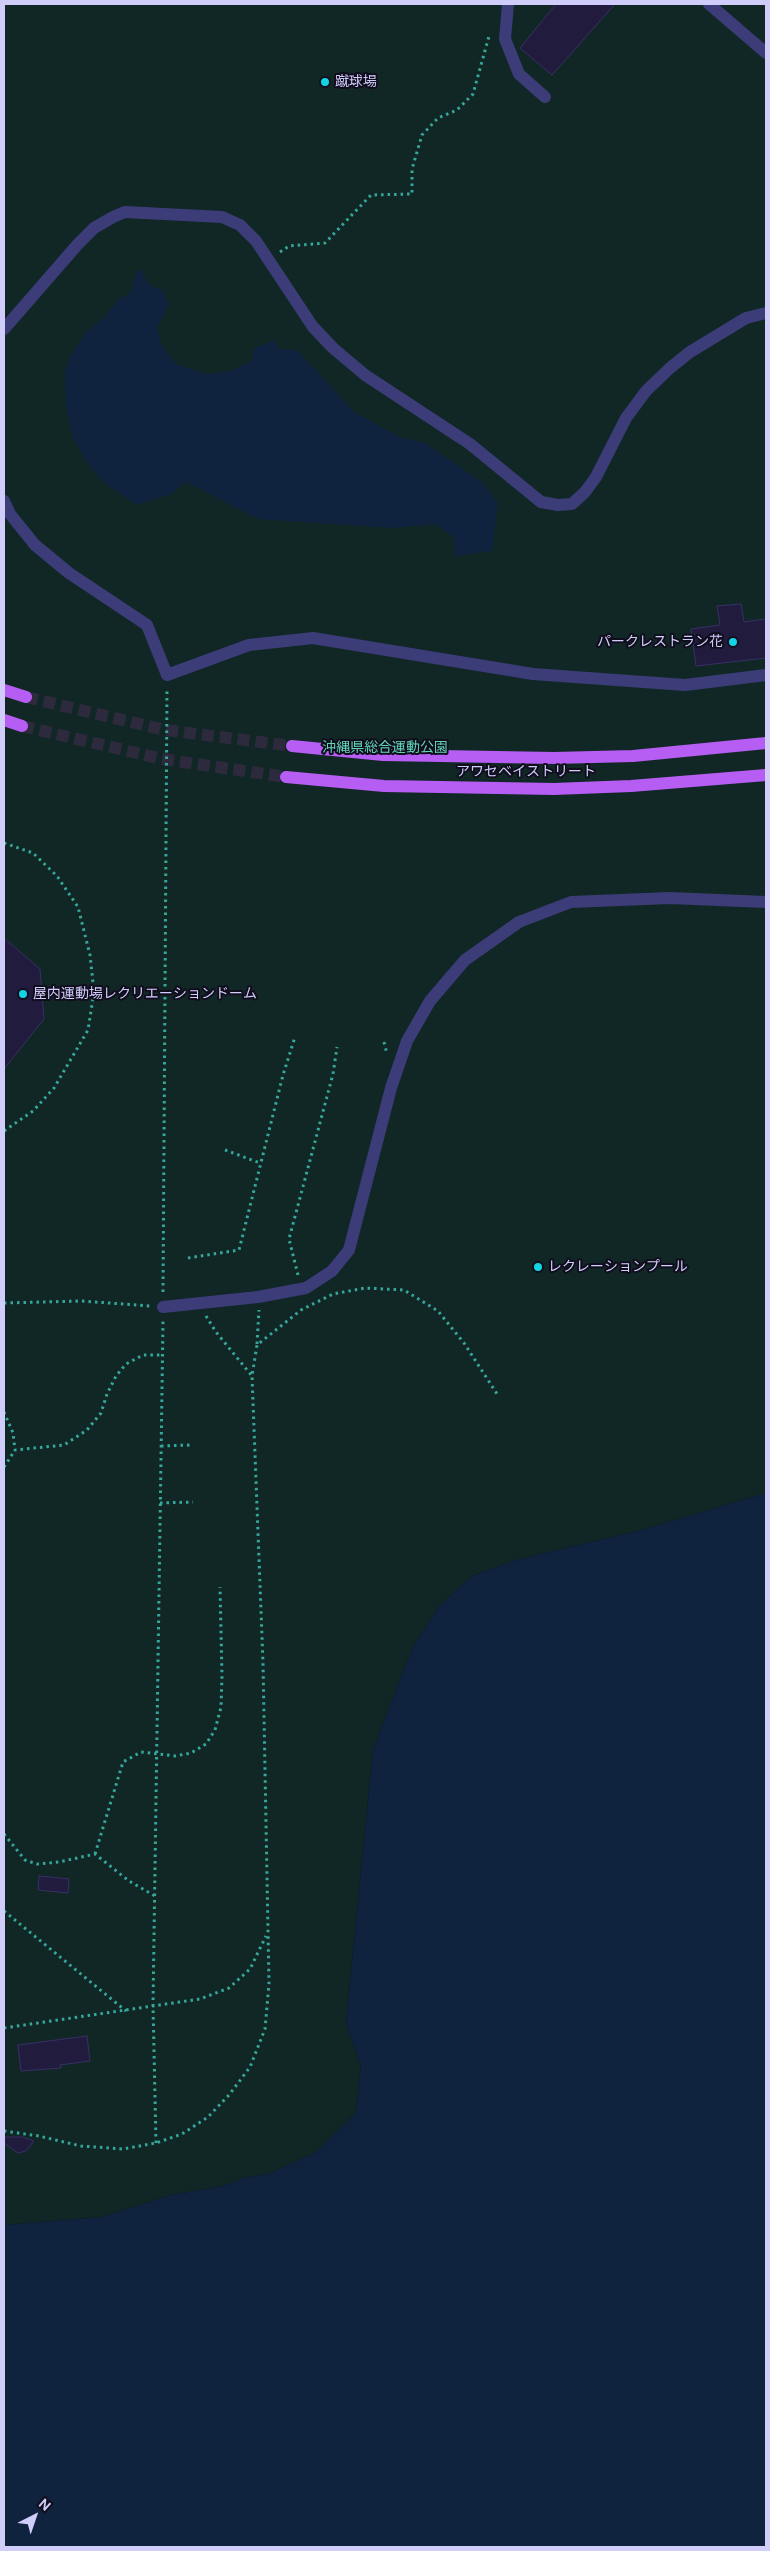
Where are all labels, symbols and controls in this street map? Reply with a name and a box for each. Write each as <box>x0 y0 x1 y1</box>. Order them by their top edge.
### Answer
place label: 蹴球場 <box>335 74 377 90</box>
marker: 蹴球場 <box>319 76 331 88</box>
place label: パークレストラン花 <box>597 634 723 650</box>
marker: パークレストラン花 <box>727 636 739 648</box>
park label: 沖縄県総合運動公園 <box>322 740 448 756</box>
street label: アワセベイストリート <box>456 764 596 780</box>
place label: 屋内運動場レクリエーションドーム <box>33 986 257 1002</box>
marker: 屋内運動場レクリエーションドーム <box>17 988 29 1000</box>
place label: レクレーションプール <box>548 1259 688 1275</box>
marker: レクレーションプール <box>532 1261 544 1273</box>
north arrow <box>10 2491 60 2541</box>
text: N <box>35 2495 55 2515</box>

